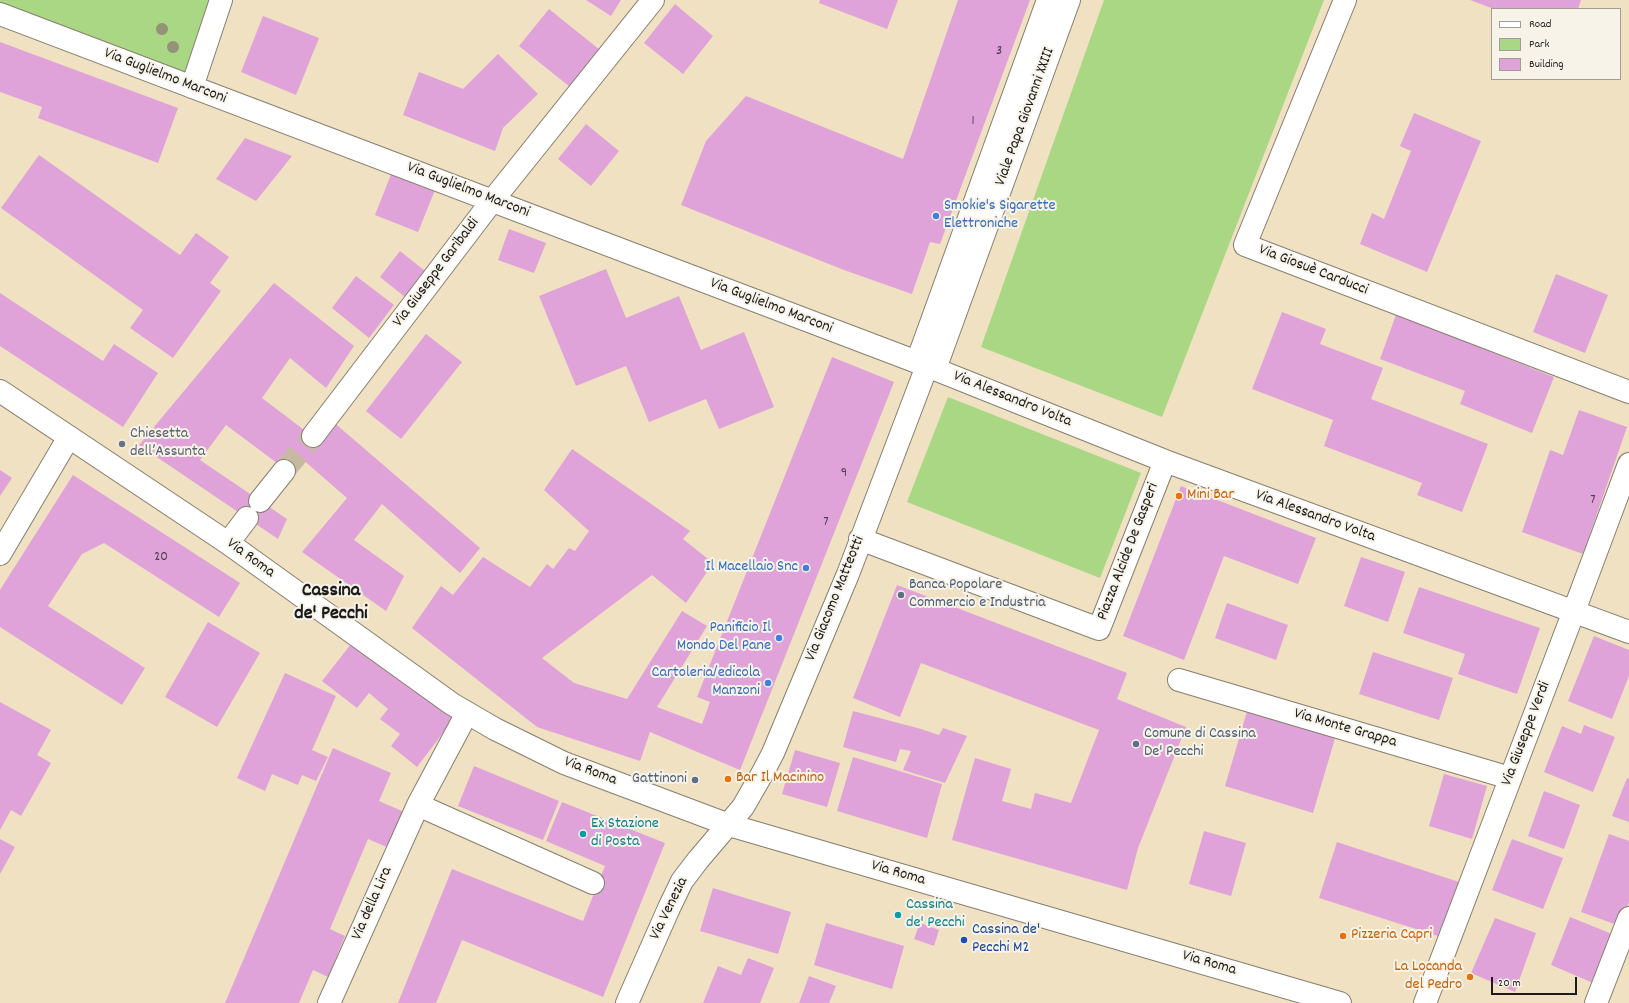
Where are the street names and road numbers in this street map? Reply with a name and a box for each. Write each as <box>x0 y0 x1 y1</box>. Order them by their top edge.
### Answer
street label: Via Guglielmo Marconi <box>101 45 229 109</box>
street label: Viale Papa Giovanni XXIII <box>992 45 1060 189</box>
street label: Via Guglielmo Marconi <box>404 159 532 223</box>
street label: Via Giuseppe Garibaldi <box>390 214 484 332</box>
street label: Via Giosuè Carducci <box>1256 241 1370 301</box>
street label: Via Guglielmo Marconi <box>707 275 835 339</box>
street label: Via Alessandro Volta <box>950 367 1074 433</box>
street label: Piazza Alcide De Gasperi <box>1094 481 1164 623</box>
street label: Via Alessandro Volta <box>1253 486 1377 548</box>
street label: Via Giacomo Matteotti <box>802 534 870 664</box>
street label: Via Roma <box>222 535 278 583</box>
street label: Via Giuseppe Verdi <box>1498 679 1556 789</box>
street label: Via Monte Grappa <box>1291 705 1399 753</box>
street label: Via Roma <box>561 753 619 791</box>
street label: Via Roma <box>869 857 927 891</box>
street label: Via della Lira <box>348 864 398 944</box>
street label: Via Venezia <box>647 874 693 944</box>
street label: Via Roma <box>1180 947 1238 981</box>

